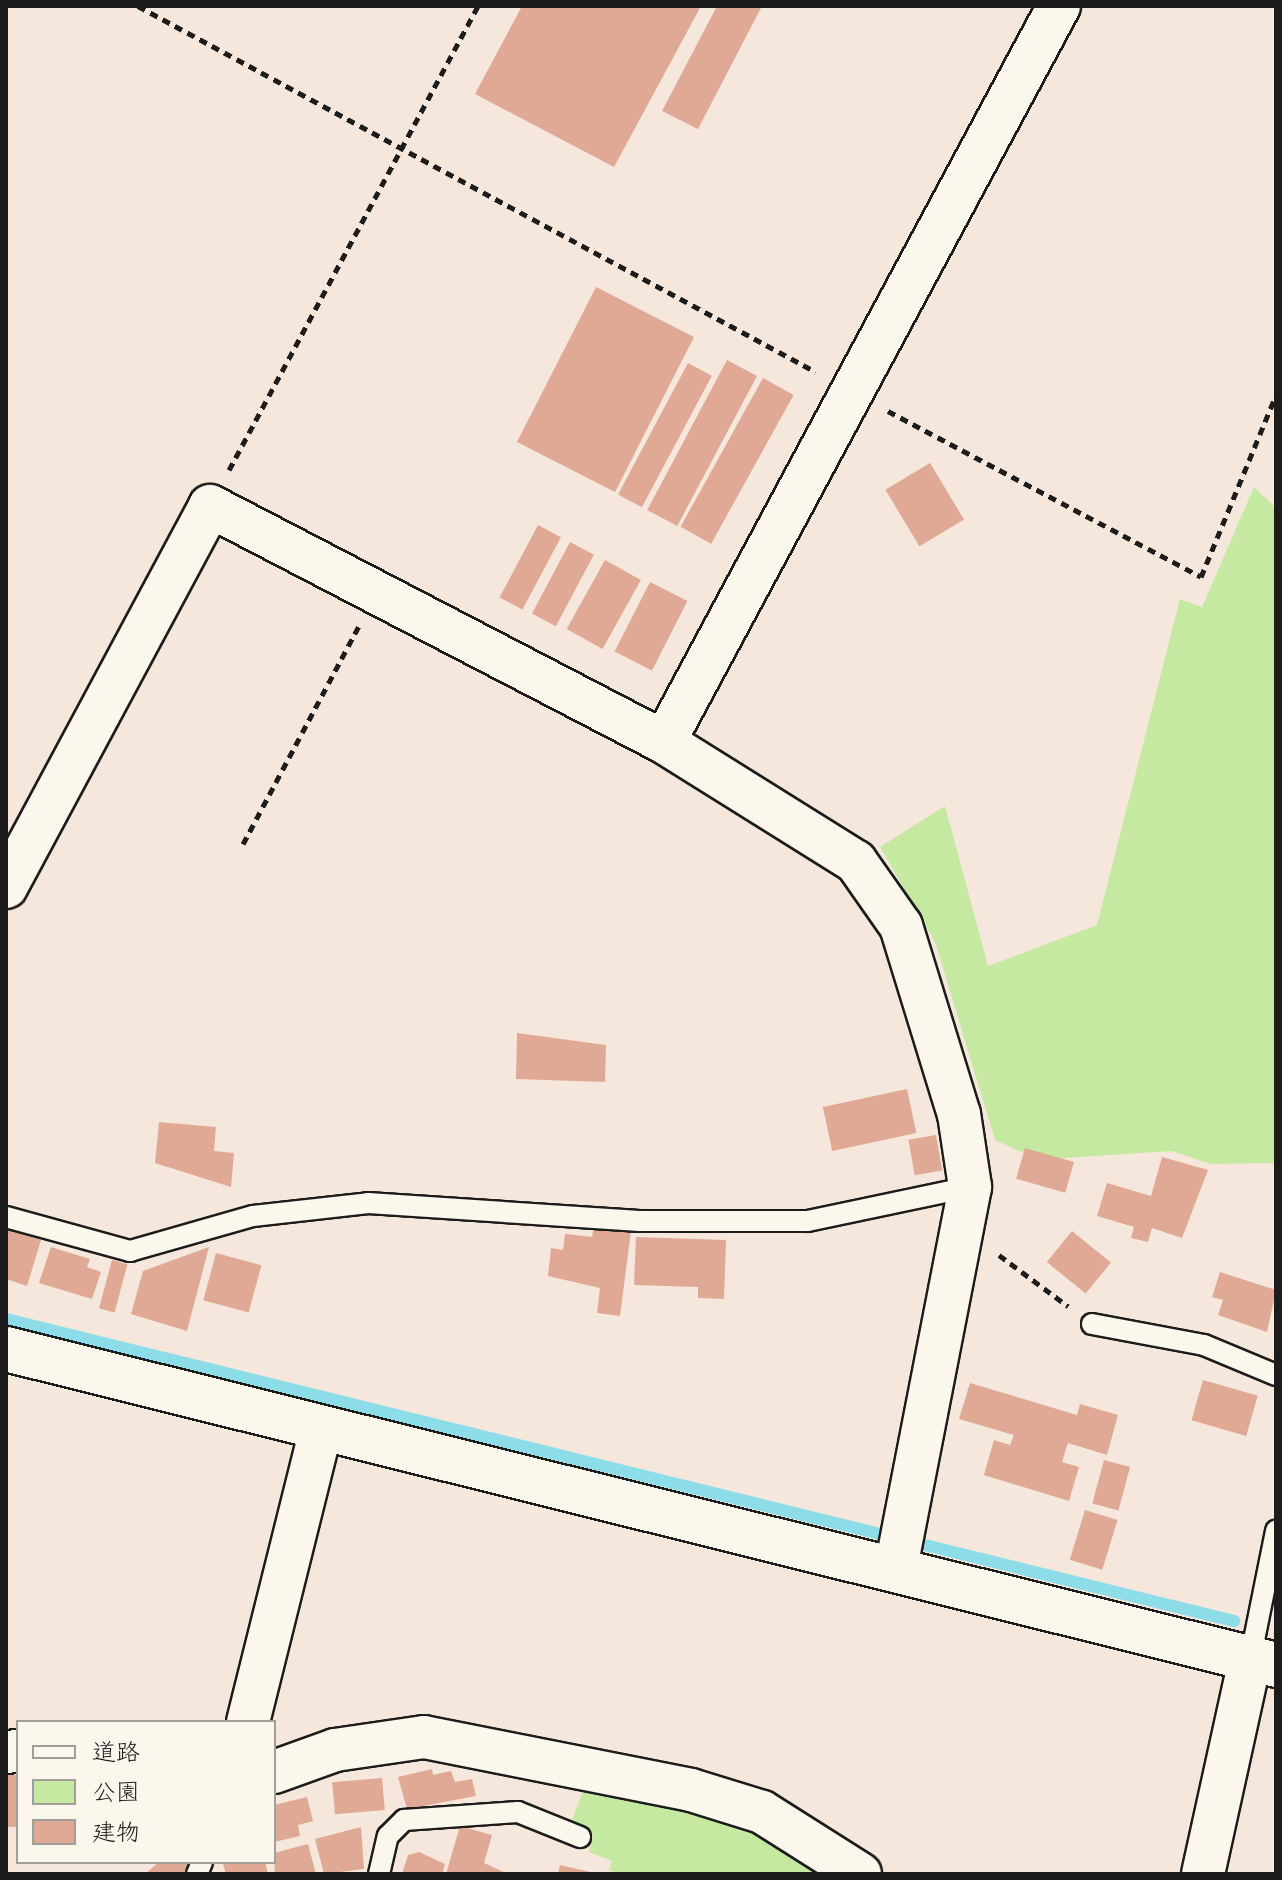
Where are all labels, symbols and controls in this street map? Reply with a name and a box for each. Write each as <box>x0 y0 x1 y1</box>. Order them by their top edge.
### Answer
legend <box>16 1720 276 1864</box>
text: 道路 <box>92 1731 140 1773</box>
text: 公園 <box>92 1771 140 1813</box>
text: 建物 <box>92 1811 140 1853</box>

